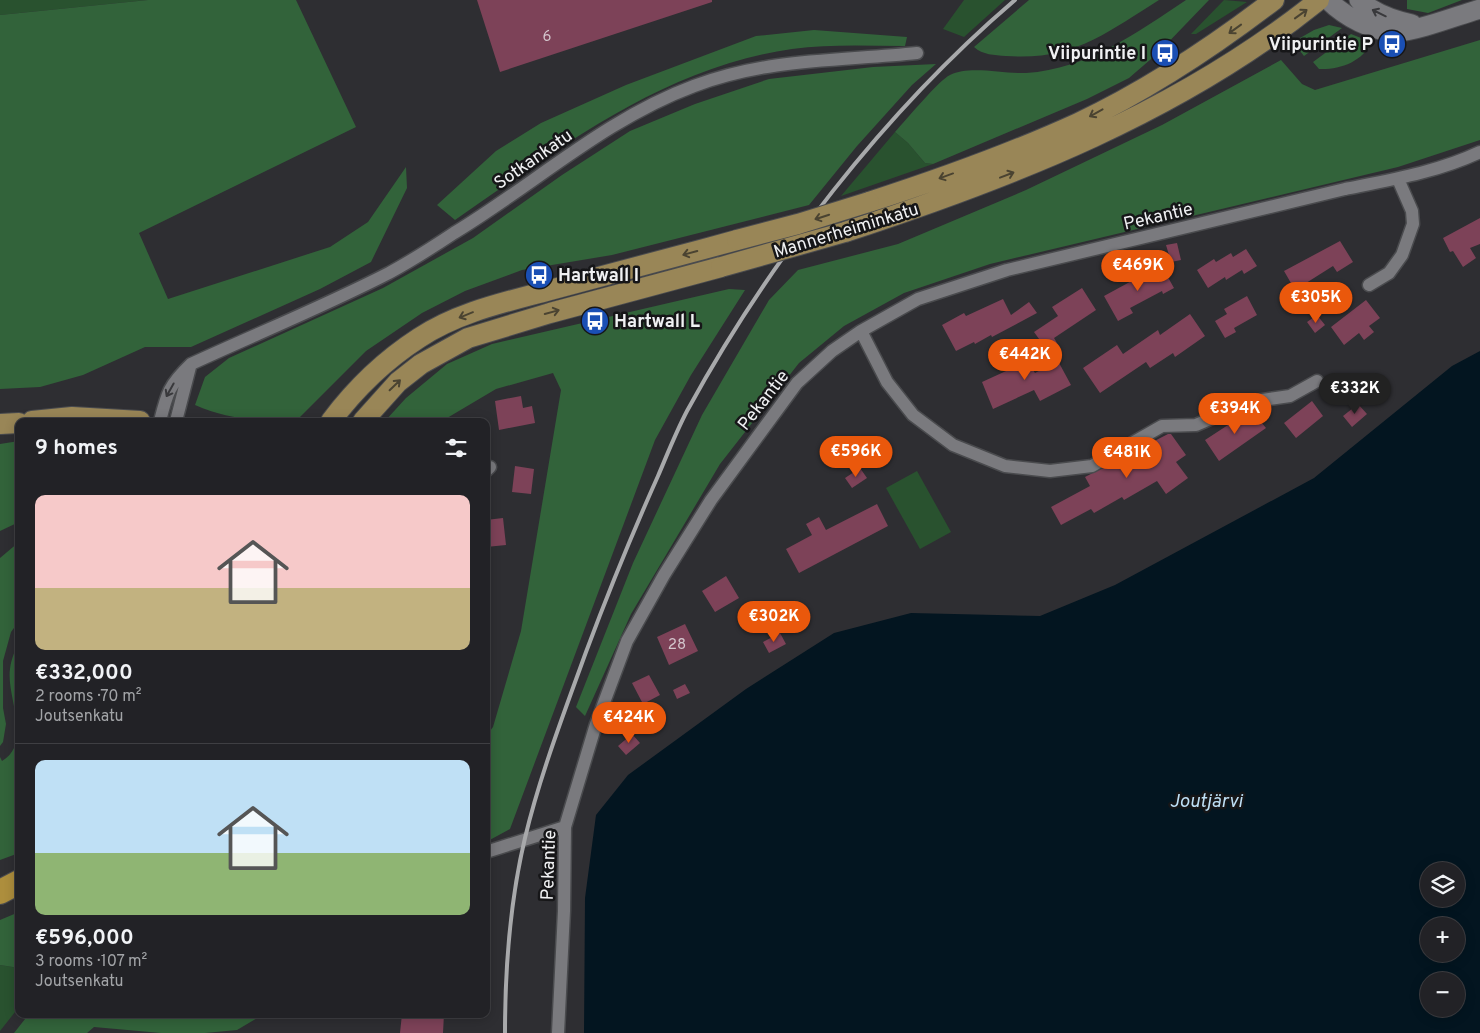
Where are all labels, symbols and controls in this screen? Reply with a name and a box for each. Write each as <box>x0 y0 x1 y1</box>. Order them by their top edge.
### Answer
one-way arrow <box>1372 8 1387 17</box>
one-way arrow <box>1294 9 1307 20</box>
one-way arrow <box>1229 24 1242 35</box>
house number: 6 <box>543 28 552 47</box>
bus stop icon: Viipurintie P <box>1377 29 1407 59</box>
place label: Viipurintie P <box>1269 34 1374 57</box>
bus stop icon: Viipurintie I <box>1150 38 1180 68</box>
place label: Viipurintie I <box>1048 43 1146 66</box>
one-way arrow <box>1088 108 1103 118</box>
street label: Sotkankatu <box>490 125 578 196</box>
one-way arrow <box>998 170 1014 179</box>
one-way arrow <box>939 172 954 181</box>
street label: Mannerheiminkatu <box>771 198 922 264</box>
street label: Pekantie <box>1121 198 1195 237</box>
one-way arrow <box>815 213 831 222</box>
one-way arrow <box>683 248 699 258</box>
pin: €469K <box>1103 250 1173 292</box>
text: €469K <box>1112 256 1164 276</box>
bus stop icon: Hartwall I <box>524 260 554 290</box>
place label: Hartwall I <box>558 265 639 288</box>
pin: €305K <box>1281 282 1351 324</box>
text: €305K <box>1290 288 1342 308</box>
bus stop icon: Hartwall L <box>580 306 610 336</box>
one-way arrow <box>543 307 559 317</box>
one-way arrow <box>458 311 474 320</box>
place label: Hartwall L <box>614 311 700 334</box>
pin: €442K <box>990 338 1060 381</box>
text: €442K <box>999 345 1051 365</box>
street label: Pekantie <box>733 366 795 436</box>
pin: €332K <box>1320 372 1390 415</box>
one-way arrow <box>389 379 401 391</box>
text: €332K <box>1330 379 1380 399</box>
one-way arrow <box>165 382 175 397</box>
pin: €394K <box>1200 392 1270 435</box>
text: €394K <box>1209 399 1261 419</box>
icon: filters <box>442 434 470 462</box>
text: 9 homes <box>35 435 118 462</box>
pin: €596K <box>821 436 891 478</box>
pin: €481K <box>1092 436 1162 479</box>
text: €596K <box>831 442 881 462</box>
text: €481K <box>1103 443 1151 463</box>
icon: home <box>208 527 298 617</box>
pin: €302K <box>739 600 809 643</box>
text: €302K <box>748 607 800 627</box>
house number: 28 <box>668 636 686 655</box>
text: €332,000 <box>35 660 133 687</box>
text: 2 rooms · 70 m² <box>35 687 142 707</box>
pin: €424K <box>594 702 664 744</box>
text: Joutsenkatu <box>35 707 124 727</box>
text: €424K <box>603 708 655 728</box>
water label: Joutjärvi <box>1169 790 1244 814</box>
icon: home <box>208 793 298 883</box>
street label: Pekantie <box>537 829 562 901</box>
map controls <box>1420 862 1465 1017</box>
button: layers <box>1420 862 1465 907</box>
button: + <box>1420 917 1465 962</box>
text: €596,000 <box>35 925 134 952</box>
text: 3 rooms · 107 m² <box>35 952 147 972</box>
text: Joutsenkatu <box>35 972 124 992</box>
button: − <box>1420 972 1465 1017</box>

